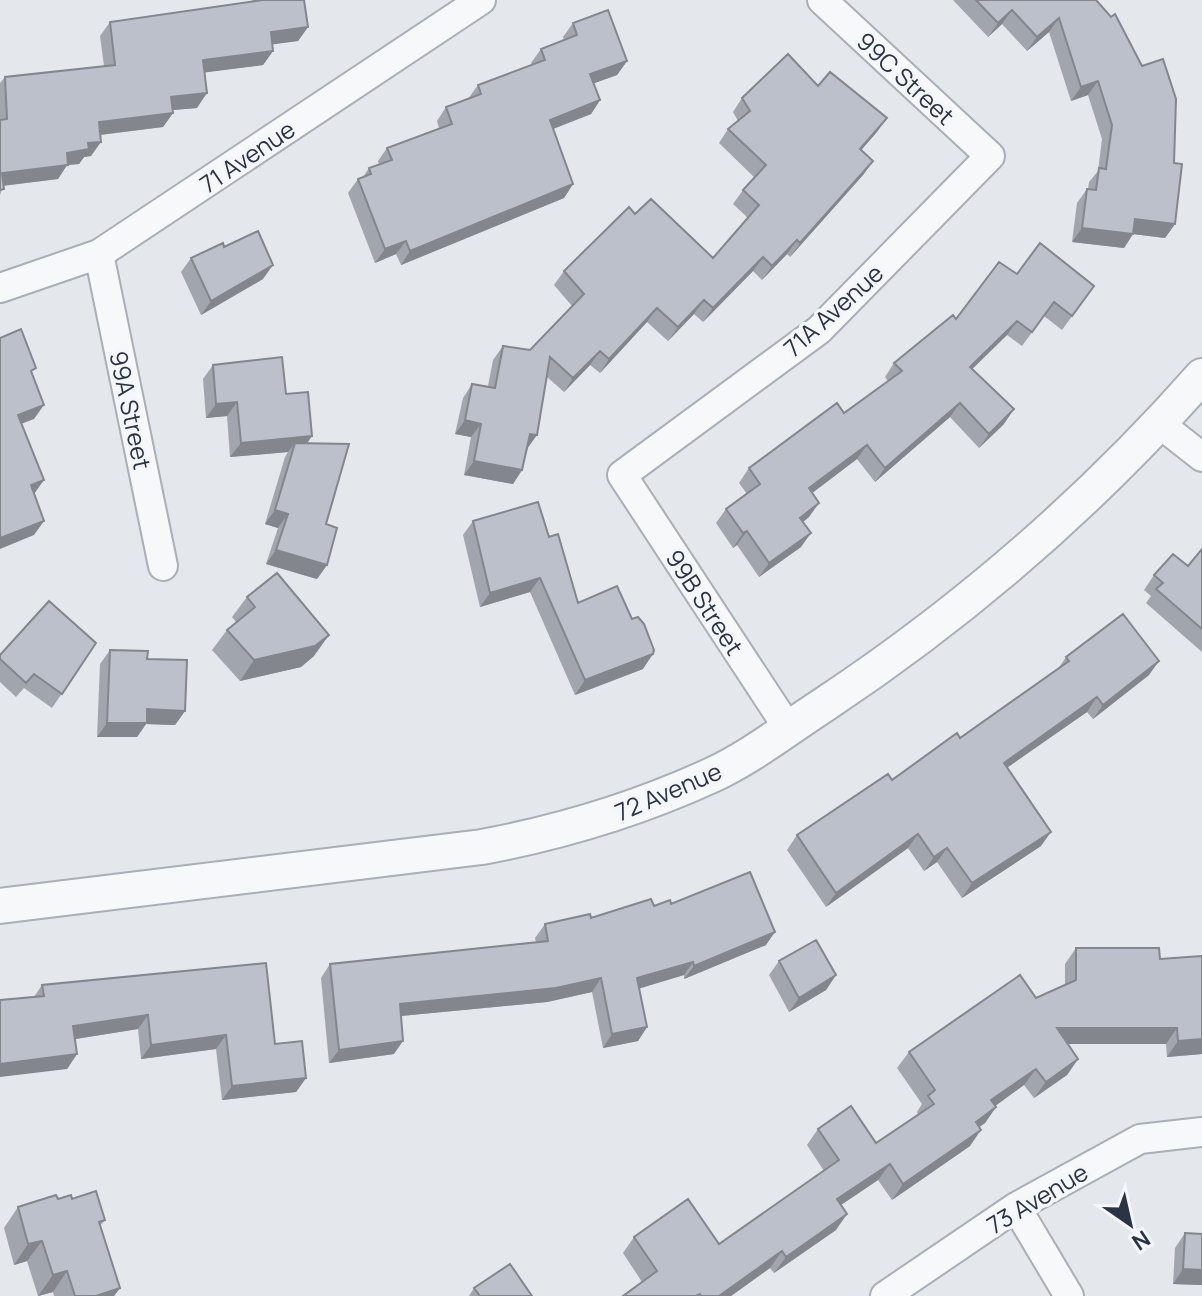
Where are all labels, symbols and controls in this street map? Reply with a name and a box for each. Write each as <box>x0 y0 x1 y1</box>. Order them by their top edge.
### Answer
street label: 99C Street <box>850 24 962 132</box>
street label: 71 Avenue <box>193 112 301 200</box>
street label: 71A Avenue <box>776 256 890 364</box>
street label: 99A Street <box>102 348 160 472</box>
street label: 99B Street <box>659 543 751 661</box>
street label: 72 Avenue <box>610 754 726 828</box>
street label: 73 Avenue <box>980 1155 1094 1241</box>
north arrow <box>1090 1184 1170 1264</box>
text: N <box>1126 1224 1156 1257</box>

